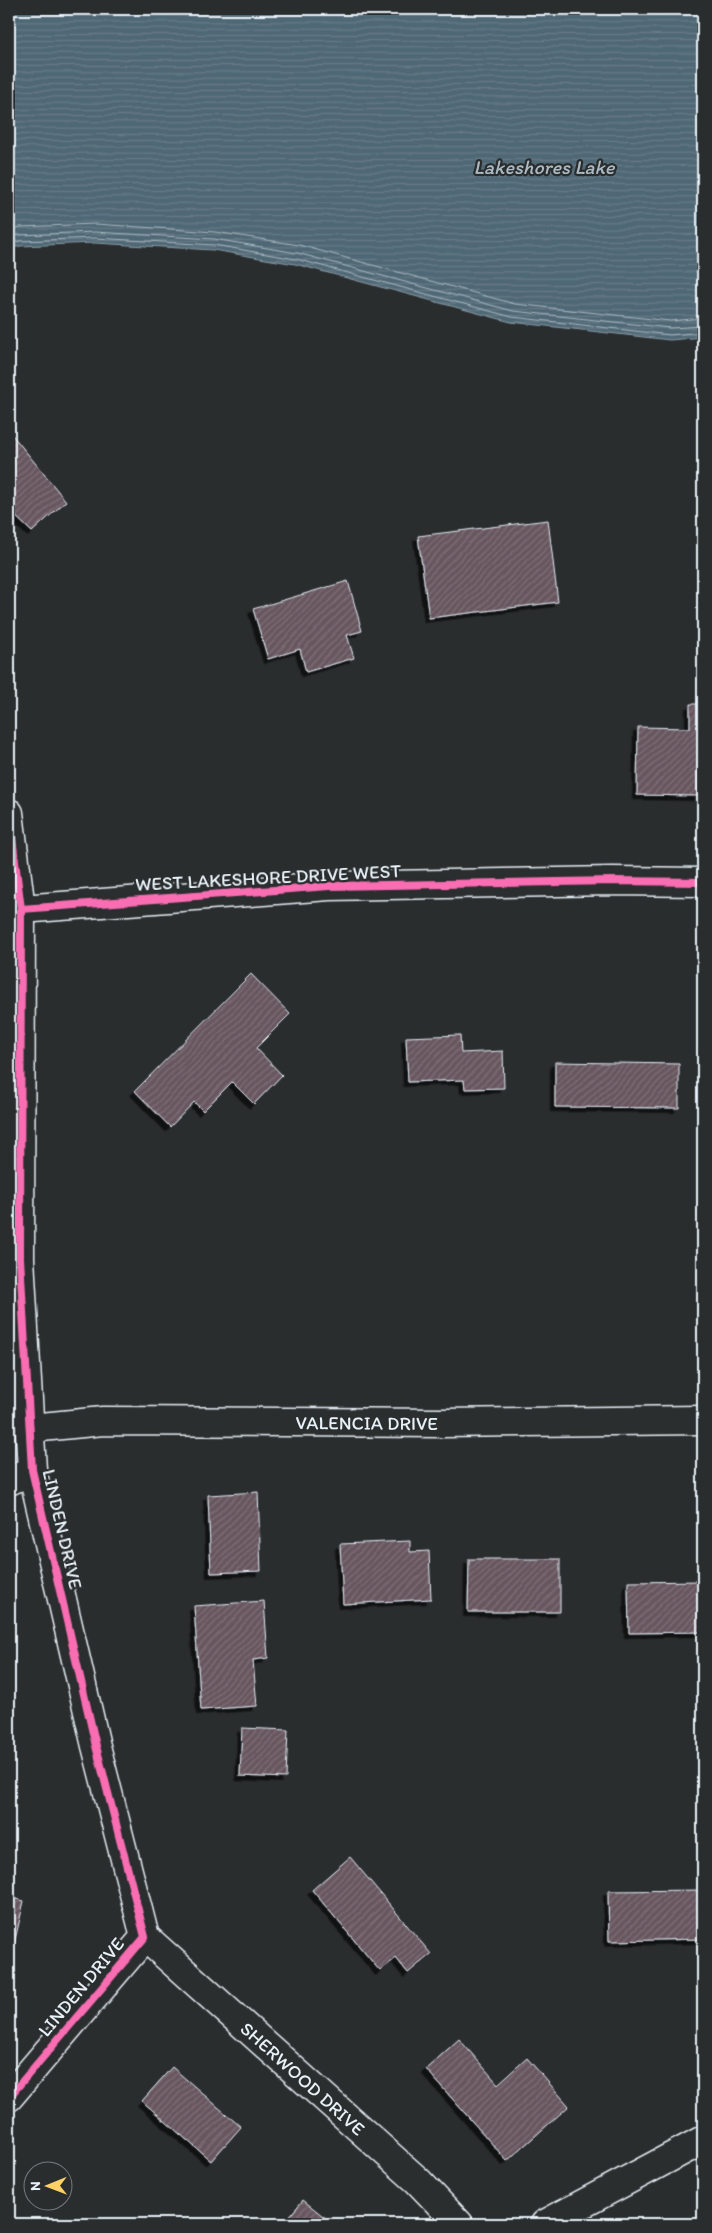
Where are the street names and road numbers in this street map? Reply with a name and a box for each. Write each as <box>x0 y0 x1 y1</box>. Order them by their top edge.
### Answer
street label: WEST LAKESHORE DRIVE WEST <box>135 859 402 895</box>
street label: VALENCIA DRIVE <box>296 1411 438 1434</box>
street label: LINDEN DRIVE <box>38 1467 88 1591</box>
street label: LINDEN DRIVE <box>33 1933 129 2041</box>
street label: SHERWOOD DRIVE <box>236 2017 370 2140</box>

